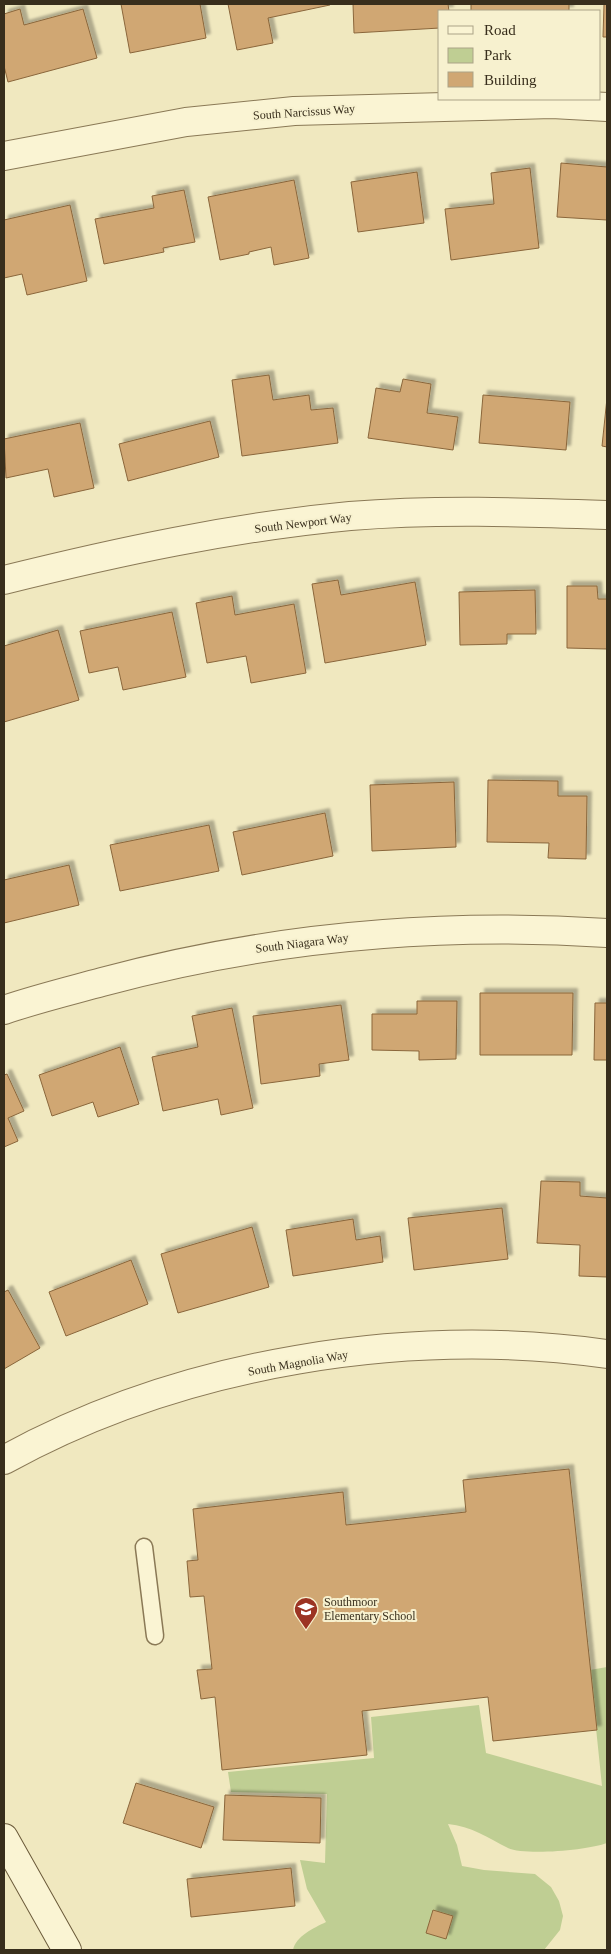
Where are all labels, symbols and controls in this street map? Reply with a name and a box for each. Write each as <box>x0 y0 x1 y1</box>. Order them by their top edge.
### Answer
legend <box>438 10 601 100</box>
text: Road <box>484 22 516 38</box>
text: Park <box>484 47 512 63</box>
text: Building <box>484 72 537 88</box>
street label: South Narcissus Way <box>253 101 355 123</box>
street label: South Newport Way <box>254 510 352 536</box>
street label: South Niagara Way <box>255 930 349 956</box>
street label: South Magnolia Way <box>247 1347 349 1379</box>
place label: Southmoor Elementary School <box>324 1595 416 1623</box>
school or university icon: Southmoor Elementary School <box>293 1596 319 1630</box>

